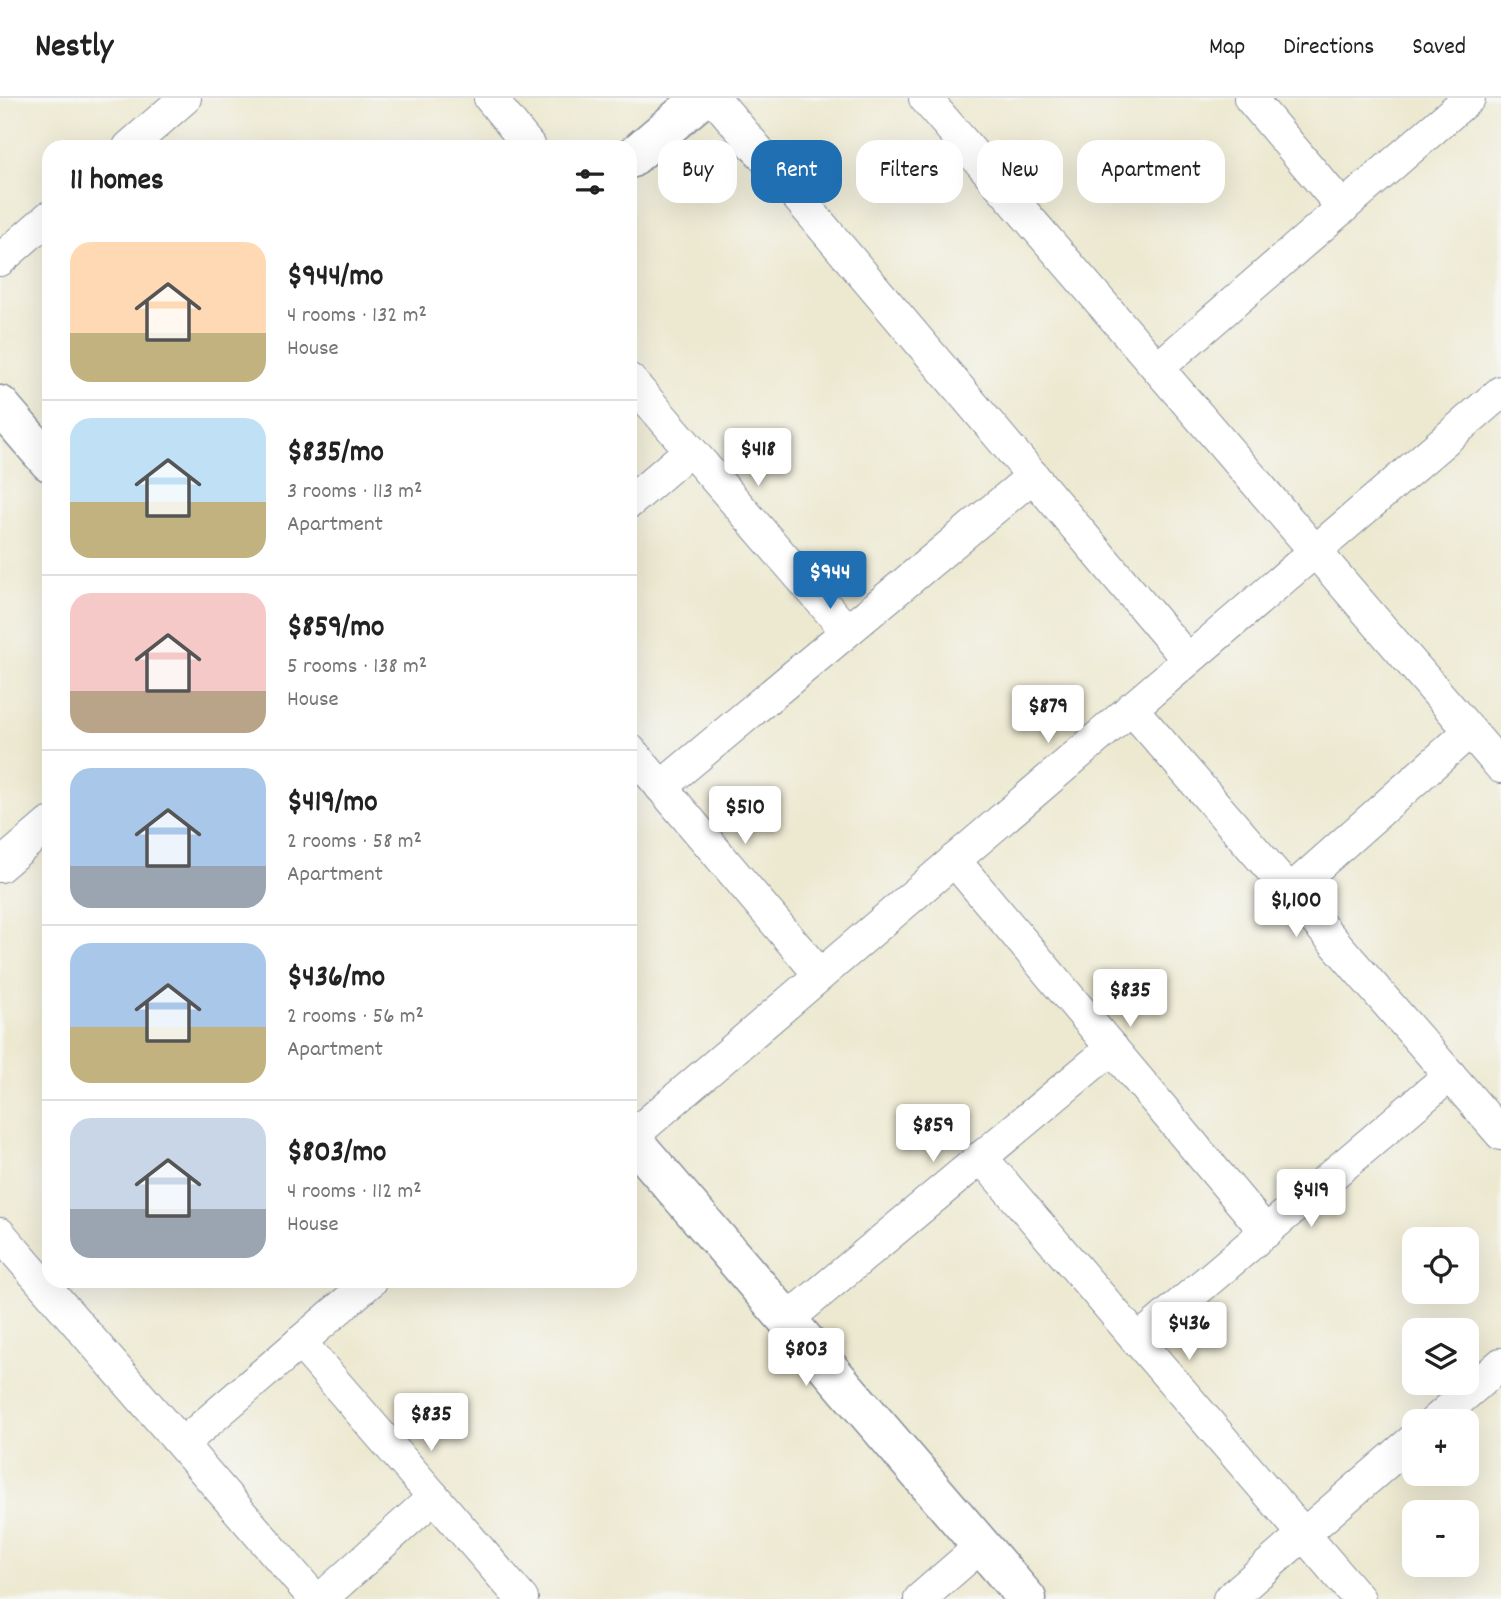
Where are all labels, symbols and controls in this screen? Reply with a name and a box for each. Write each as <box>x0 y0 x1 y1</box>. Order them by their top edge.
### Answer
text: Nestly <box>35 25 113 72</box>
text: Map <box>1209 31 1245 65</box>
text: Directions <box>1283 31 1374 65</box>
text: Saved <box>1412 31 1466 65</box>
chip: Buy <box>658 140 737 203</box>
chip: Rent <box>751 140 842 203</box>
chip: Filters <box>856 140 963 203</box>
chip: New <box>977 140 1063 203</box>
chip: Apartment <box>1077 140 1225 203</box>
text: 11 homes <box>70 161 164 204</box>
icon: filters <box>571 163 609 201</box>
text: $944/mo <box>287 257 383 300</box>
icon: home <box>126 270 210 354</box>
text: 4 rooms · 132 m² <box>287 300 427 333</box>
text: House <box>287 333 339 366</box>
pin: $418 <box>717 428 799 488</box>
text: $835/mo <box>287 433 384 476</box>
text: $418 <box>740 434 776 467</box>
icon: home <box>126 446 210 530</box>
text: 3 rooms · 113 m² <box>287 476 423 509</box>
text: Apartment <box>287 509 383 542</box>
pin: $944 <box>789 552 871 611</box>
text: $944 <box>809 557 851 590</box>
text: $859/mo <box>287 608 384 651</box>
icon: home <box>126 621 210 705</box>
text: 5 rooms · 138 m² <box>287 651 427 684</box>
text: House <box>287 684 339 717</box>
pin: $879 <box>1007 686 1089 745</box>
text: $879 <box>1028 691 1068 724</box>
text: $419/mo <box>287 783 377 826</box>
pin: $510 <box>704 786 786 846</box>
text: $510 <box>725 792 765 825</box>
icon: home <box>126 796 210 880</box>
text: 2 rooms · 58 m² <box>287 826 422 859</box>
text: Apartment <box>287 859 383 892</box>
pin: $1,100 <box>1239 880 1353 939</box>
text: $1,100 <box>1270 885 1322 918</box>
text: $436/mo <box>287 958 385 1001</box>
pin: $835 <box>1089 970 1171 1029</box>
icon: home <box>126 971 210 1055</box>
text: $835 <box>1109 975 1151 1008</box>
text: 2 rooms · 56 m² <box>287 1001 424 1034</box>
text: Apartment <box>287 1034 383 1067</box>
pin: $859 <box>892 1104 974 1164</box>
text: $859 <box>912 1110 954 1143</box>
text: $803/mo <box>287 1133 386 1176</box>
icon: home <box>126 1146 210 1230</box>
pin: $419 <box>1270 1170 1352 1229</box>
text: $419 <box>1293 1175 1329 1208</box>
text: 4 rooms · 112 m² <box>287 1176 422 1209</box>
text: House <box>287 1209 339 1242</box>
map controls <box>1402 1227 1479 1577</box>
button: locate <box>1402 1227 1479 1304</box>
pin: $436 <box>1148 1302 1230 1362</box>
text: $436 <box>1168 1308 1210 1341</box>
button: layers <box>1402 1318 1479 1395</box>
pin: $803 <box>765 1328 847 1388</box>
text: $803 <box>784 1334 828 1367</box>
pin: $835 <box>390 1394 472 1453</box>
text: $835 <box>410 1399 452 1432</box>
button: + <box>1402 1409 1479 1486</box>
button: − <box>1402 1500 1479 1577</box>

